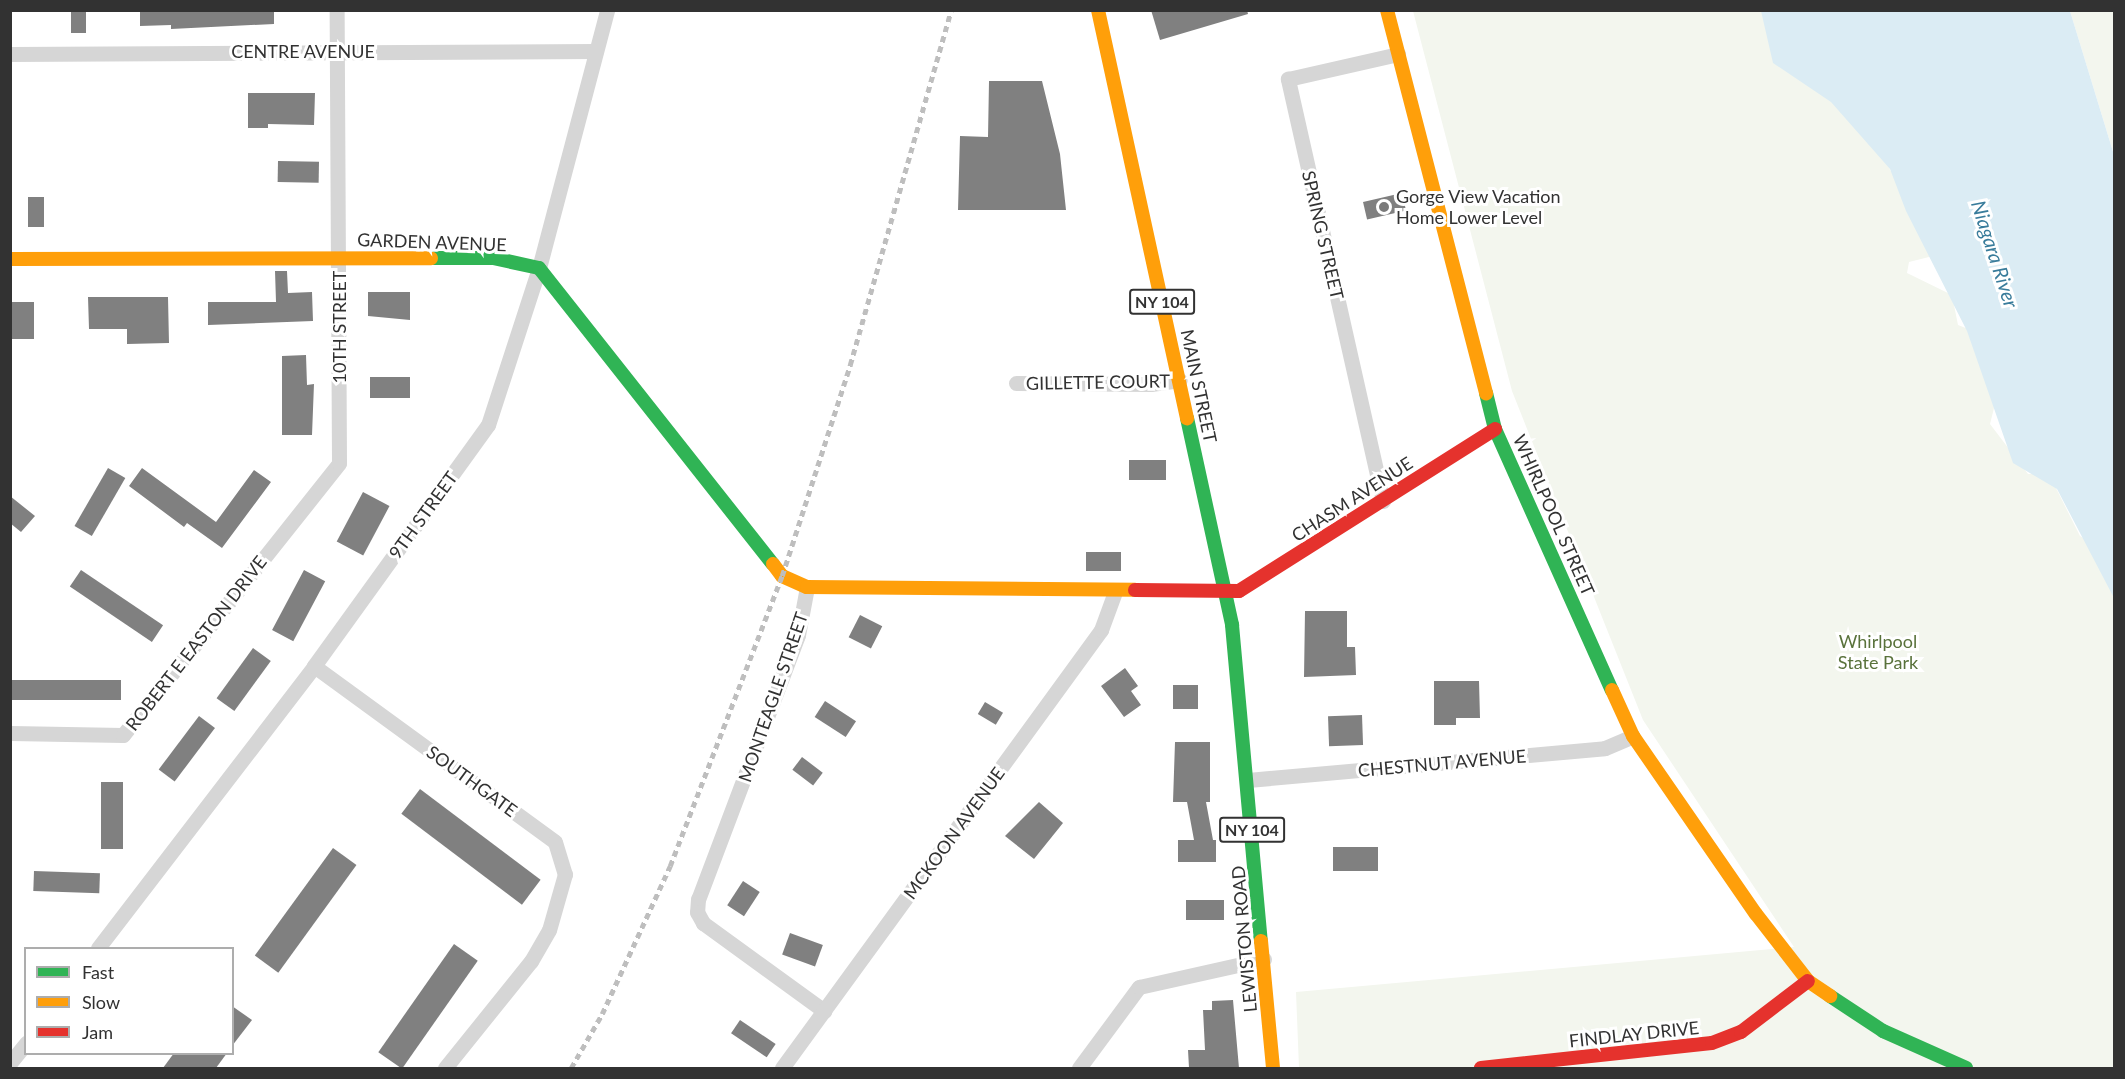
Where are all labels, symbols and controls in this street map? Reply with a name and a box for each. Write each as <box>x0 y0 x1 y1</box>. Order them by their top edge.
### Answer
street label: CENTRE AVENUE <box>231 40 375 62</box>
street label: SPRING STREET <box>1298 169 1348 301</box>
place label: Gorge View Vacation Home Lower Level <box>1396 186 1562 228</box>
water label: Niagara River <box>1966 197 2024 311</box>
marker: Gorge View Vacation Home Lower Level <box>1377 200 1391 214</box>
street label: GARDEN AVENUE <box>357 229 507 255</box>
street label: 10TH STREET <box>328 271 350 383</box>
road number: NY 104 <box>1128 289 1196 315</box>
street label: MAIN STREET <box>1176 327 1222 445</box>
street label: GILLETTE COURT <box>1026 370 1170 394</box>
street label: WHIRLPOOL STREET <box>1509 431 1599 599</box>
street label: CHASM AVENUE <box>1287 452 1417 546</box>
street label: 9TH STREET <box>384 467 462 563</box>
street label: ROBERT E EASTON DRIVE <box>121 551 271 735</box>
street label: MONTEAGLE STREET <box>734 609 812 785</box>
park label: Whirlpool State Park <box>1838 631 1918 674</box>
street label: SOUTHGATE <box>422 741 522 821</box>
street label: CHESTNUT AVENUE <box>1356 745 1528 781</box>
street label: MCKOON AVENUE <box>899 763 1009 903</box>
road number: NY 104 <box>1218 817 1286 843</box>
street label: LEWISTON ROAD <box>1227 865 1261 1013</box>
legend <box>24 947 234 1055</box>
text: Fast <box>82 961 114 983</box>
text: Slow <box>82 991 120 1013</box>
street label: FINDLAY DRIVE <box>1568 1016 1700 1052</box>
text: Jam <box>82 1021 113 1043</box>

